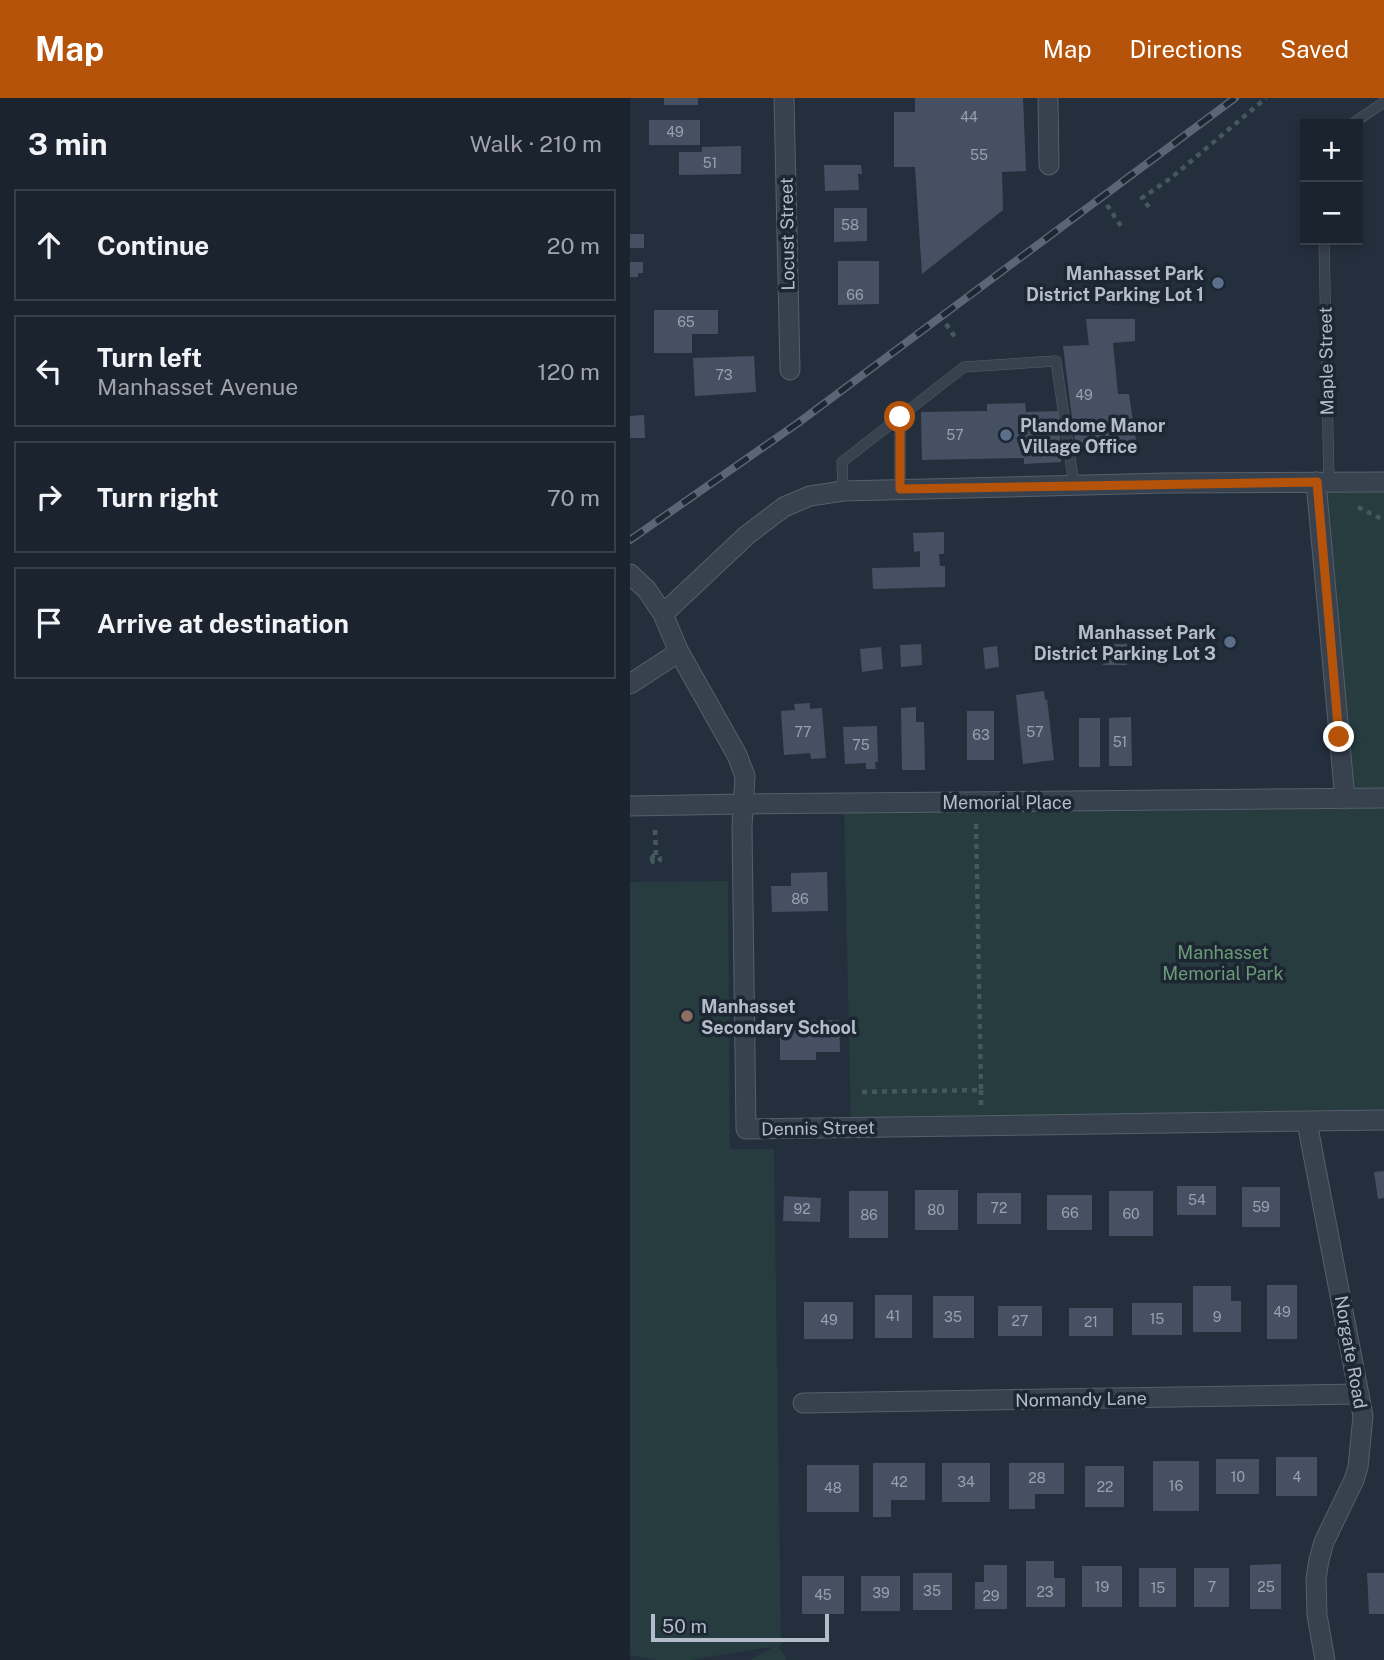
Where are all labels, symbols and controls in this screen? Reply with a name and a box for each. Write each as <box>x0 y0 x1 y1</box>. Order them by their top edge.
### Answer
text: Map <box>35 30 104 68</box>
text: Map <box>1043 35 1092 63</box>
text: Directions <box>1130 35 1242 63</box>
text: Saved <box>1280 35 1349 63</box>
house number: 44 <box>960 109 978 125</box>
map controls <box>1300 119 1363 245</box>
button: + <box>1300 119 1363 182</box>
house number: 49 <box>666 124 684 140</box>
text: 3 min <box>28 126 107 162</box>
text: Walk · 210 m <box>470 130 602 157</box>
house number: 55 <box>970 147 988 163</box>
house number: 51 <box>703 155 717 171</box>
street label: Locust Street <box>776 177 798 291</box>
button: − <box>1300 182 1363 245</box>
house number: 58 <box>841 217 859 233</box>
icon: ahead <box>30 226 68 264</box>
text: Continue <box>97 230 209 261</box>
text: 20 m <box>547 232 600 259</box>
place label: Manhasset Park District Parking Lot 1 <box>1026 263 1205 305</box>
marker: Manhasset Park District Parking Lot 1 <box>1210 275 1226 291</box>
house number: 66 <box>846 287 864 303</box>
street label: Maple Street <box>1315 307 1337 415</box>
house number: 65 <box>677 314 695 330</box>
text: Turn left <box>97 342 202 373</box>
icon: left <box>30 352 68 390</box>
text: 120 m <box>537 358 600 385</box>
house number: 73 <box>716 367 733 383</box>
text: Manhasset Avenue <box>97 373 298 400</box>
house number: 49 <box>1075 387 1093 403</box>
route start <box>884 401 915 432</box>
place label: Plandome Manor Village Office <box>1020 415 1166 457</box>
house number: 57 <box>946 427 964 443</box>
marker: Plandome Manor Village Office <box>998 427 1014 443</box>
icon: right <box>30 478 68 516</box>
text: Turn right <box>97 482 219 513</box>
text: 70 m <box>547 484 600 511</box>
icon: arrive <box>30 604 68 642</box>
text: Arrive at destination <box>97 608 349 639</box>
place label: Manhasset Park District Parking Lot 3 <box>1034 622 1217 664</box>
marker: Manhasset Park District Parking Lot 3 <box>1222 634 1238 650</box>
route end <box>1323 721 1354 752</box>
house number: 77 <box>795 724 812 740</box>
house number: 57 <box>1026 724 1044 740</box>
house number: 63 <box>972 727 990 743</box>
house number: 51 <box>1113 734 1127 750</box>
house number: 75 <box>852 737 870 753</box>
street label: Memorial Place <box>942 792 1072 813</box>
house number: 86 <box>791 891 809 907</box>
park label: Manhasset Memorial Park <box>1162 942 1284 984</box>
place label: Manhasset Secondary School <box>701 996 857 1038</box>
marker: Manhasset Secondary School <box>679 1008 695 1024</box>
street label: Dennis Street <box>761 1117 875 1139</box>
house number: 54 <box>1188 1192 1206 1208</box>
house number: 59 <box>1252 1199 1270 1215</box>
house number: 72 <box>991 1200 1007 1216</box>
house number: 92 <box>793 1201 811 1217</box>
house number: 80 <box>927 1202 945 1218</box>
house number: 66 <box>1061 1205 1079 1221</box>
house number: 60 <box>1122 1206 1140 1222</box>
house number: 86 <box>860 1207 878 1223</box>
street label: Norgate Road <box>1331 1294 1371 1410</box>
house number: 49 <box>1273 1304 1291 1320</box>
house number: 41 <box>886 1308 900 1324</box>
house number: 35 <box>944 1309 962 1325</box>
house number: 9 <box>1213 1309 1222 1325</box>
house number: 15 <box>1150 1311 1164 1327</box>
house number: 49 <box>820 1312 838 1328</box>
house number: 27 <box>1012 1313 1028 1329</box>
house number: 21 <box>1084 1314 1098 1330</box>
street label: Normandy Lane <box>1015 1387 1147 1411</box>
house number: 10 <box>1231 1469 1245 1485</box>
house number: 4 <box>1293 1469 1302 1485</box>
house number: 28 <box>1028 1470 1046 1486</box>
house number: 42 <box>890 1474 908 1490</box>
house number: 34 <box>957 1474 975 1490</box>
house number: 16 <box>1169 1478 1183 1494</box>
house number: 22 <box>1097 1479 1113 1495</box>
house number: 48 <box>824 1480 842 1496</box>
house number: 19 <box>1095 1579 1109 1595</box>
house number: 7 <box>1208 1579 1216 1595</box>
house number: 25 <box>1257 1579 1275 1595</box>
house number: 15 <box>1151 1580 1165 1596</box>
house number: 35 <box>923 1583 941 1599</box>
house number: 23 <box>1036 1584 1054 1600</box>
house number: 39 <box>872 1585 890 1601</box>
house number: 45 <box>814 1587 832 1603</box>
house number: 29 <box>982 1588 1000 1604</box>
scale bar <box>651 1611 830 1643</box>
text: 50 m <box>662 1615 707 1637</box>

